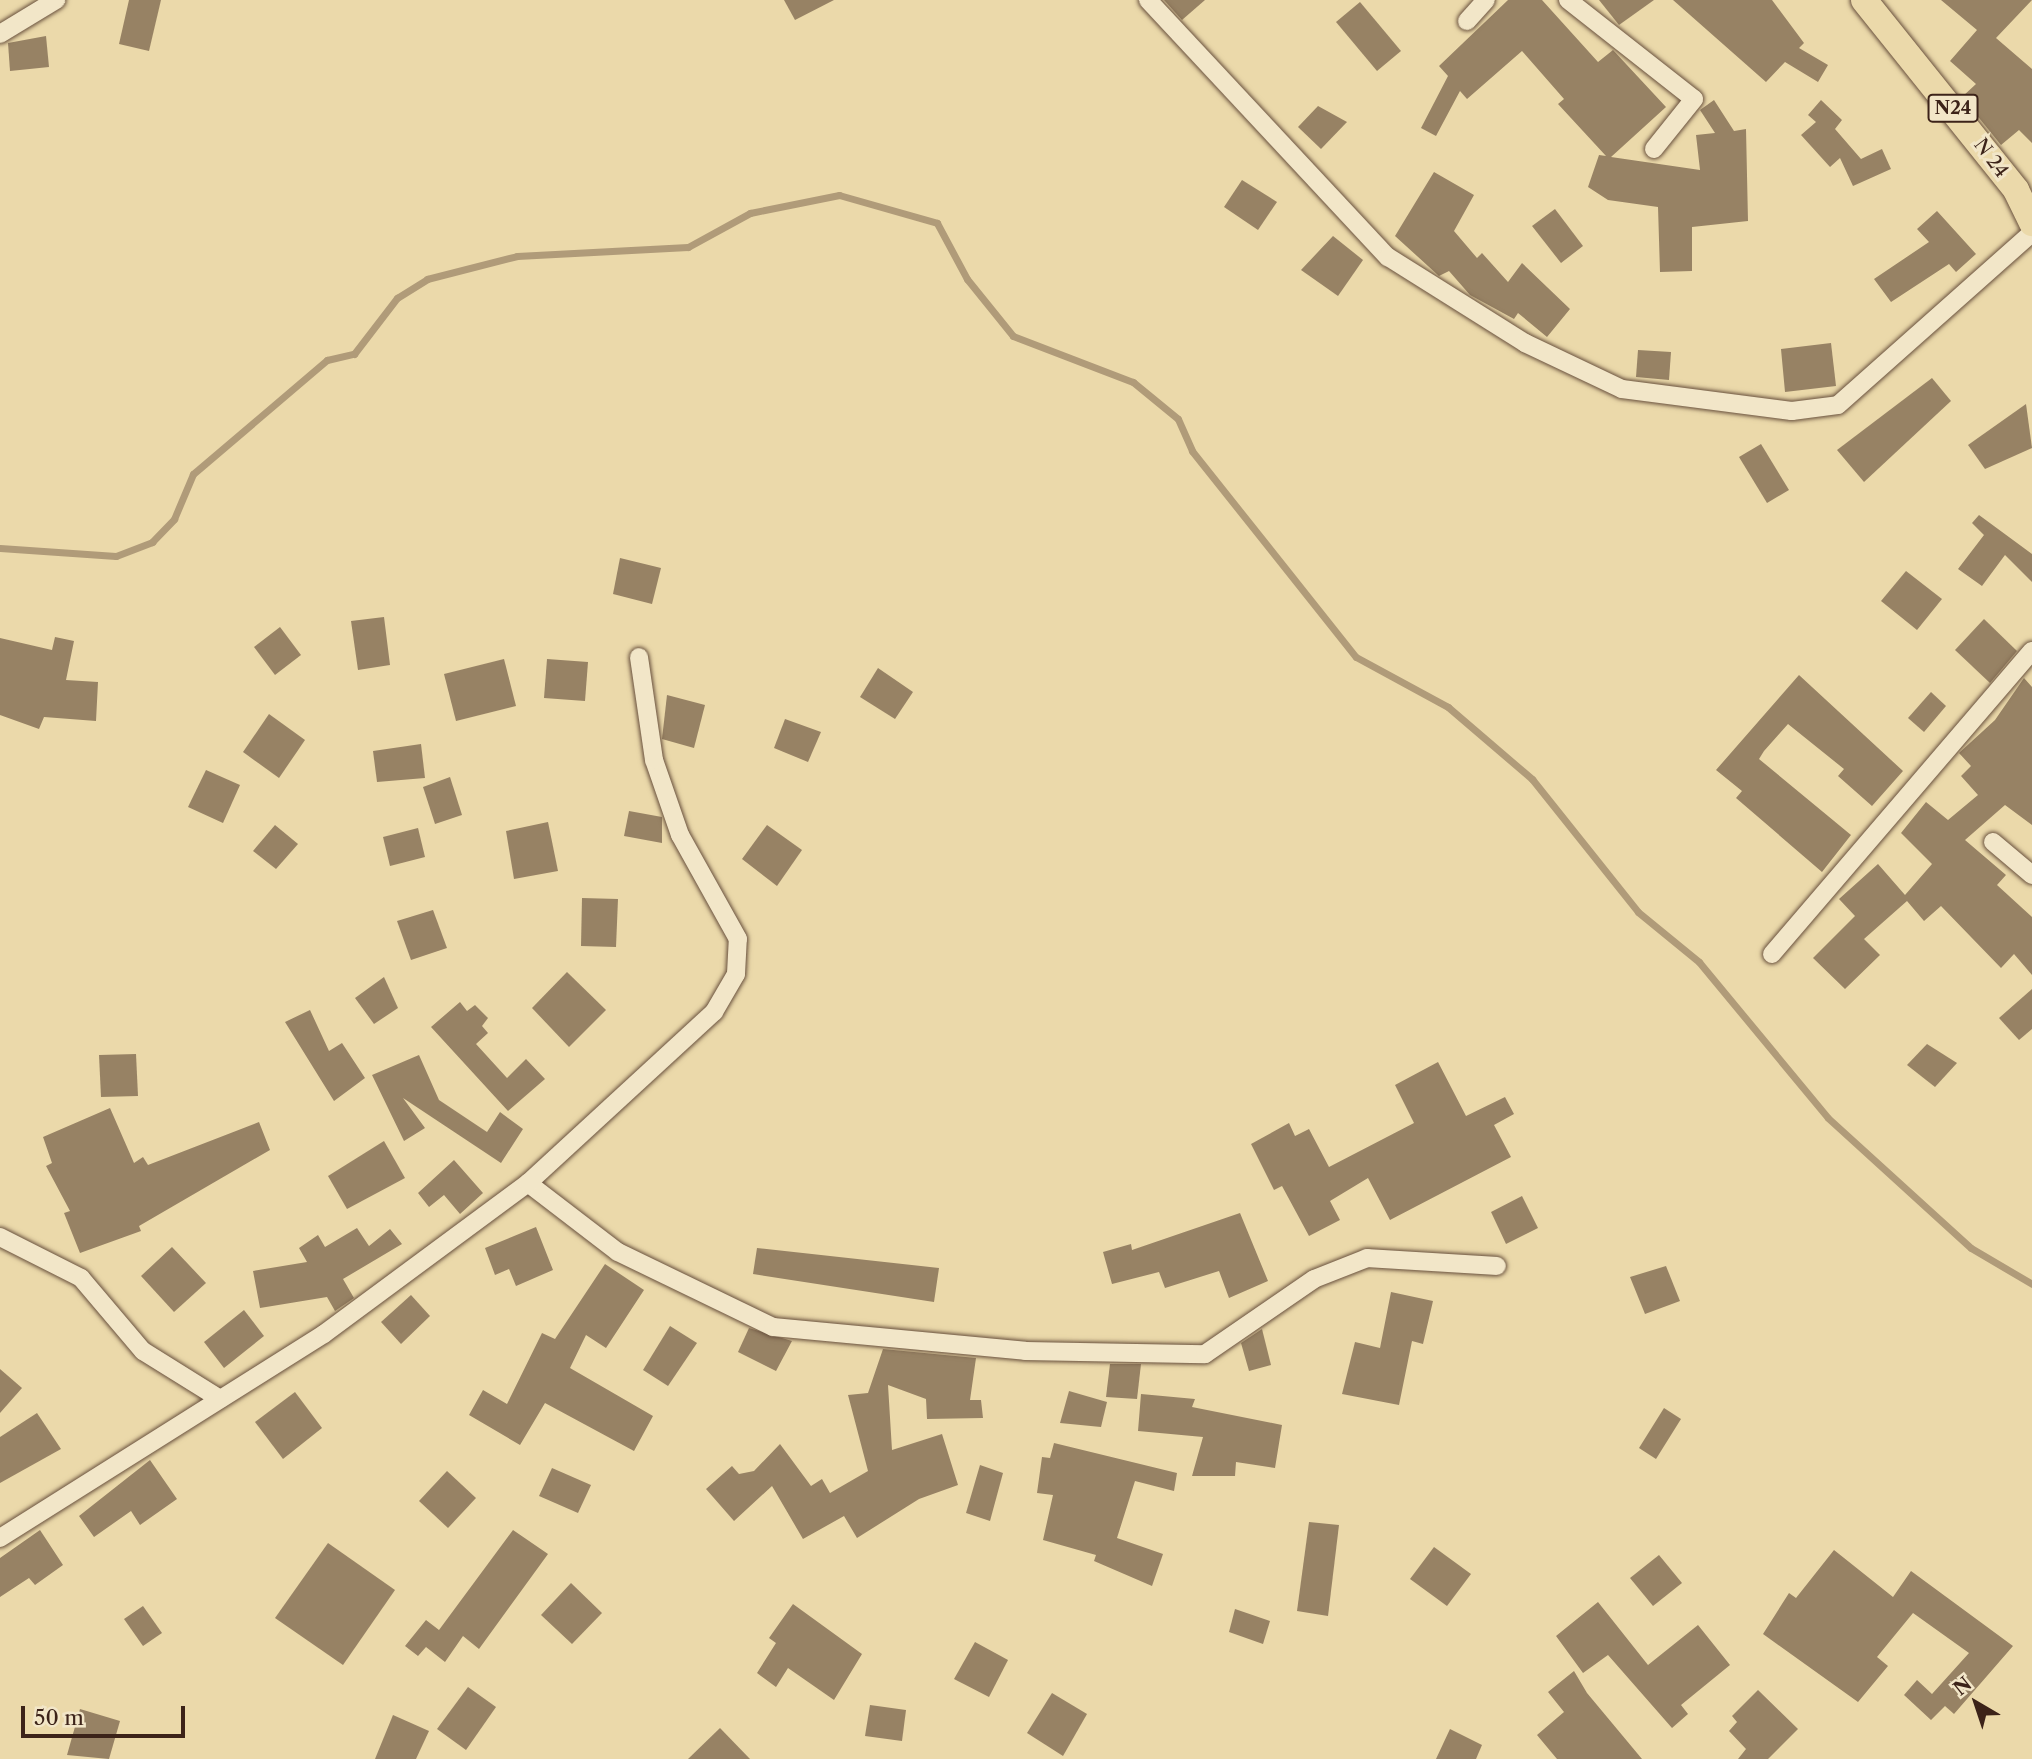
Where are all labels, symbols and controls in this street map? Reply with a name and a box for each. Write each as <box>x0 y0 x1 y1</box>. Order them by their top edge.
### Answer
road number: N24 <box>1927 94 1979 122</box>
street label: N 24 <box>1969 134 2013 182</box>
north arrow <box>1941 1668 2011 1738</box>
text: N <box>1949 1672 1976 1700</box>
scale bar <box>24 1692 189 1736</box>
text: 50 m <box>34 1705 84 1730</box>

